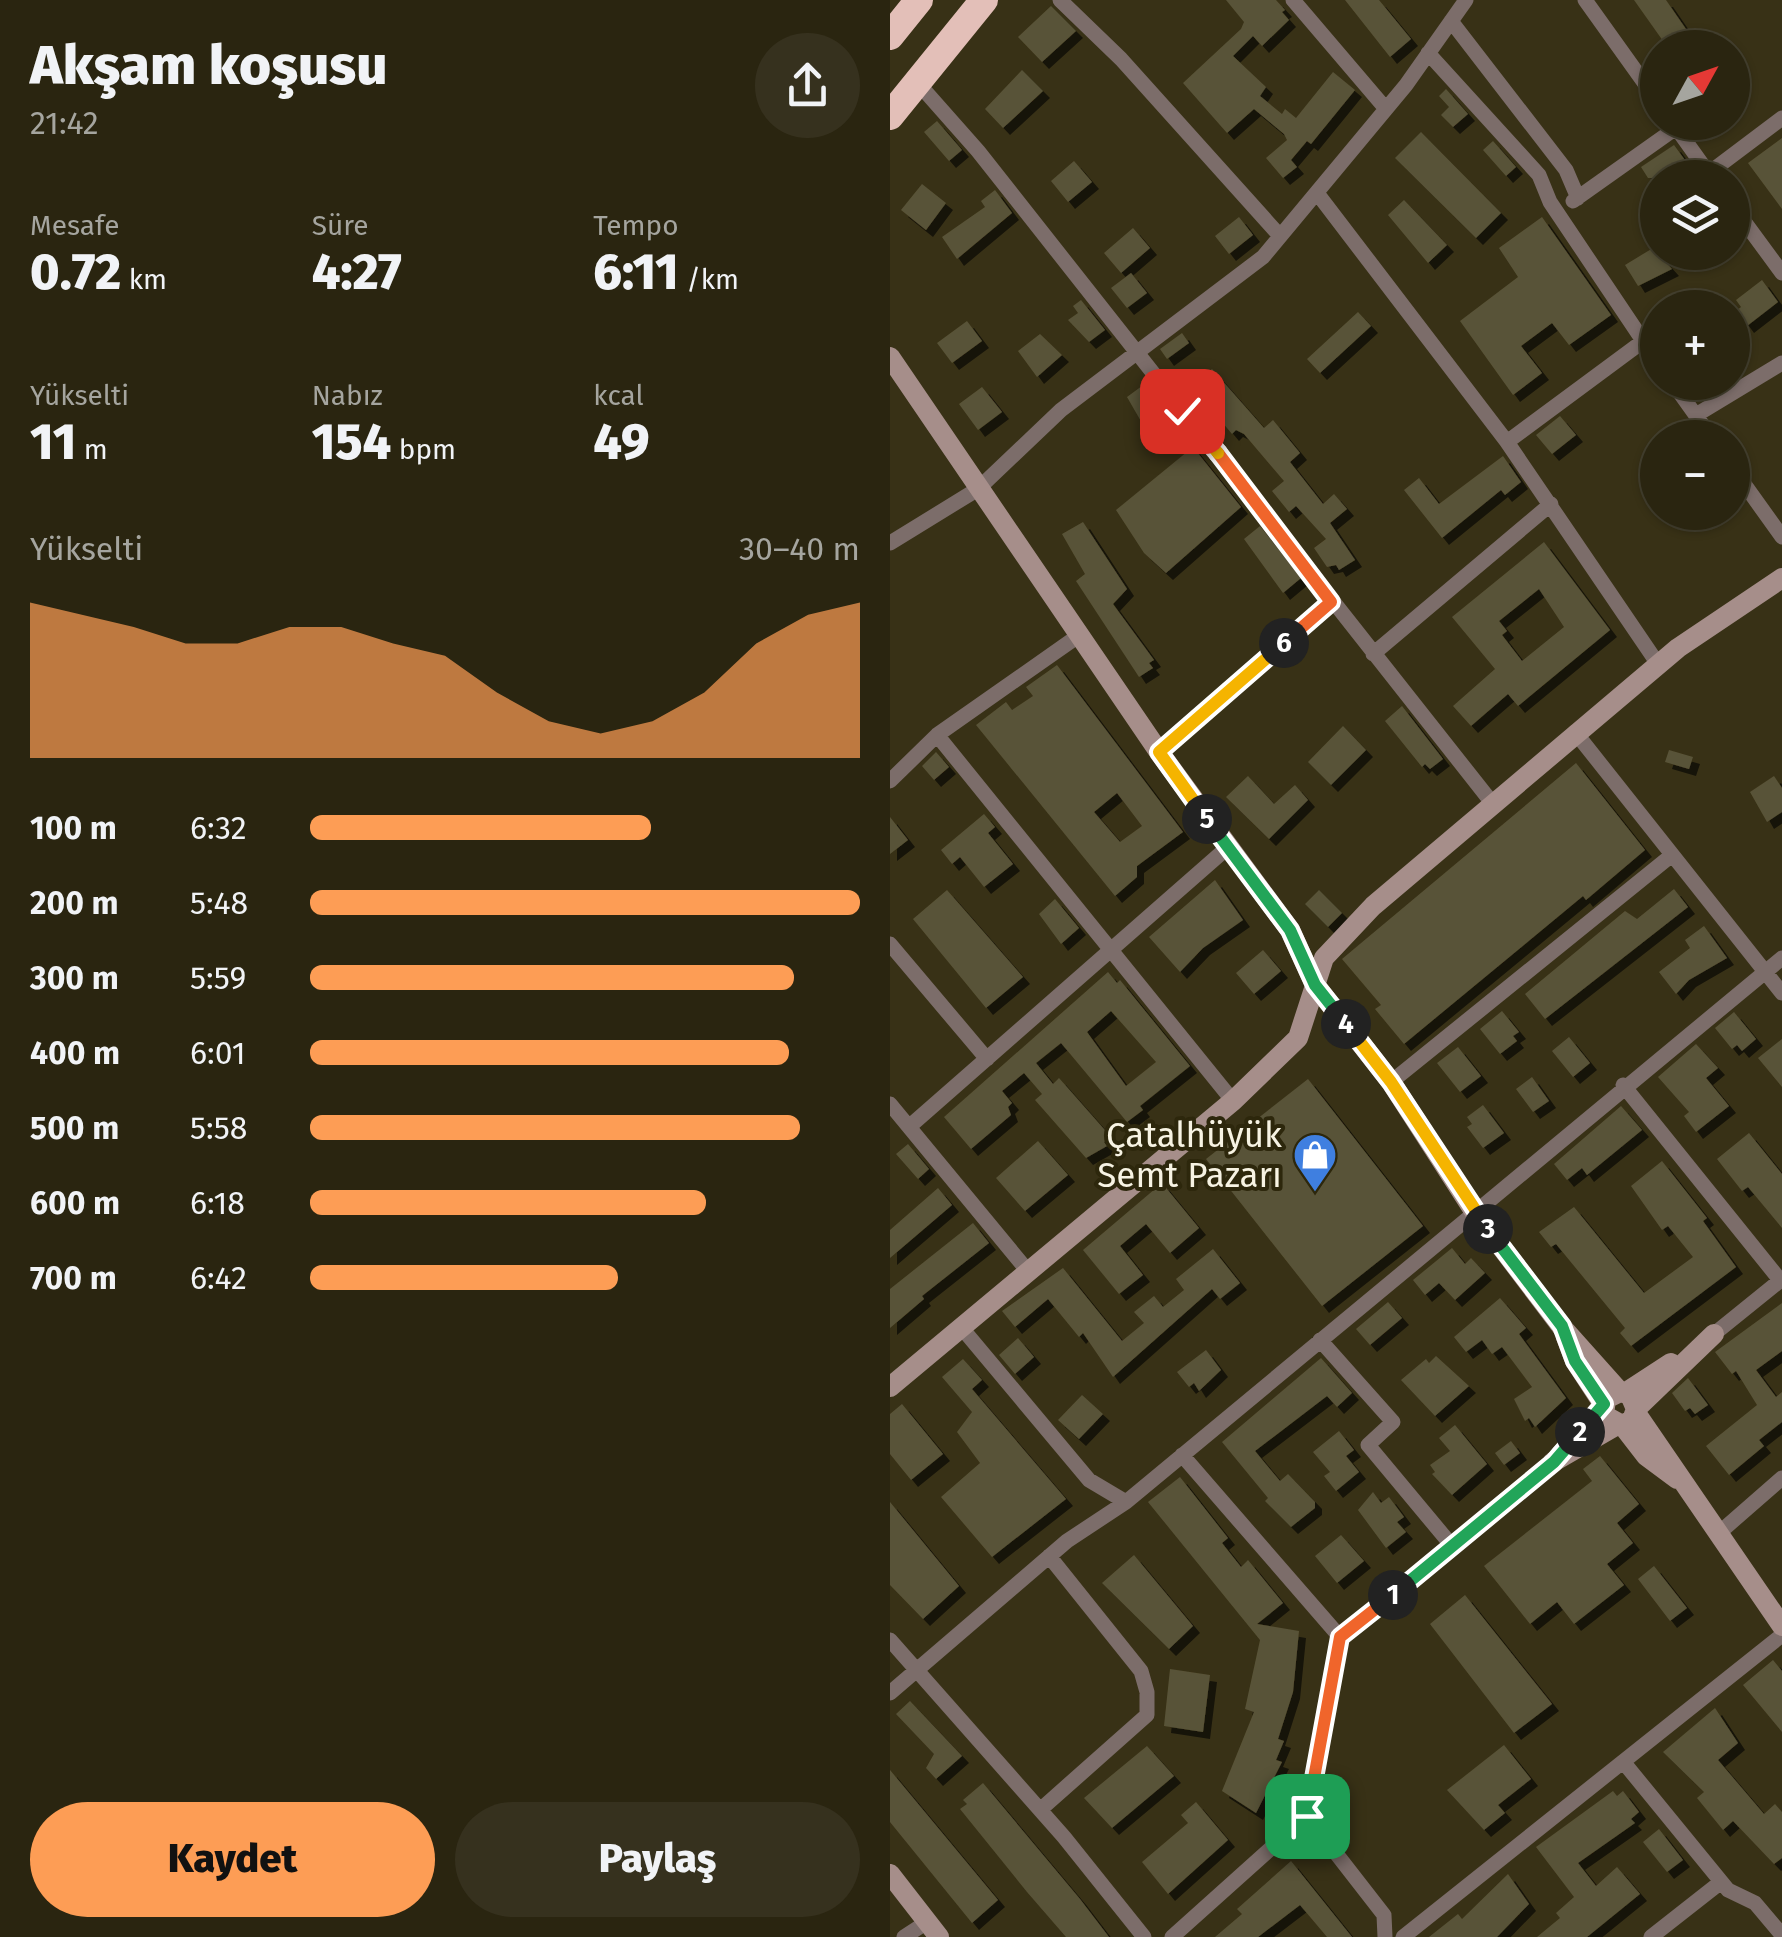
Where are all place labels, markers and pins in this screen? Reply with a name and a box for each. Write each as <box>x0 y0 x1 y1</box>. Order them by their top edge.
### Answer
pin <box>1140 369 1225 454</box>
pin: 6 <box>1259 618 1309 668</box>
pin: 5 <box>1182 794 1232 844</box>
pin: 4 <box>1321 999 1371 1049</box>
place label: Çatalhüyük Semt Pazarı <box>1097 1114 1282 1196</box>
shop icon: Çatalhüyük Semt Pazarı <box>1292 1132 1338 1193</box>
pin: 3 <box>1463 1204 1513 1254</box>
pin: 2 <box>1555 1407 1605 1457</box>
pin: 1 <box>1368 1570 1418 1620</box>
pin <box>1265 1774 1350 1859</box>

